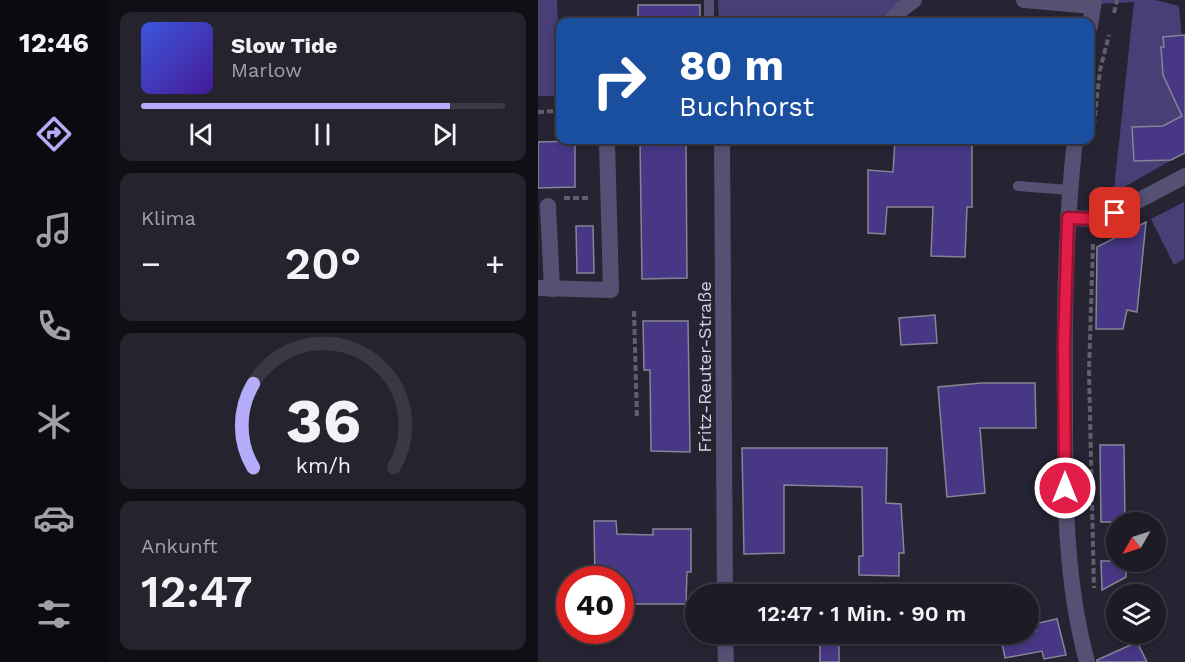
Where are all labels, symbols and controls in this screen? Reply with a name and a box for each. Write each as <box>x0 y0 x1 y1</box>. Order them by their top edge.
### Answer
text: 12:46 <box>19 27 89 59</box>
text: Slow Tide <box>231 33 338 58</box>
text: 80 m <box>679 41 784 90</box>
icon: right <box>580 42 658 120</box>
text: Marlow <box>231 58 302 82</box>
text: Buchhorst <box>679 91 814 123</box>
icon: directions <box>33 113 75 155</box>
icon: previous <box>185 118 218 151</box>
icon: pause <box>306 118 339 151</box>
icon: next <box>428 118 461 151</box>
pin <box>1089 187 1140 238</box>
icon: arrive <box>1098 196 1131 229</box>
text: Klima <box>141 206 196 230</box>
icon: music <box>33 209 75 251</box>
text: 20° <box>285 237 361 290</box>
text: − <box>141 244 161 283</box>
text: + <box>485 244 505 283</box>
street label: Fritz-Reuter-Straße <box>694 281 715 453</box>
icon: phone <box>33 305 75 347</box>
text: 36 <box>285 385 361 458</box>
icon: climate <box>33 401 75 443</box>
text: km/h <box>295 454 351 479</box>
position arrow <box>1033 456 1097 520</box>
icon: car <box>33 497 75 539</box>
north arrow <box>1106 512 1166 572</box>
map controls <box>1106 512 1166 644</box>
text: Ankunft <box>141 534 218 558</box>
text: 12:47 <box>141 565 253 618</box>
speed limit sign: 40 <box>556 566 634 644</box>
button: layers <box>1106 584 1166 644</box>
icon: filters <box>33 593 75 635</box>
text: 12:47 · 1 Min. · 90 m <box>758 601 966 626</box>

